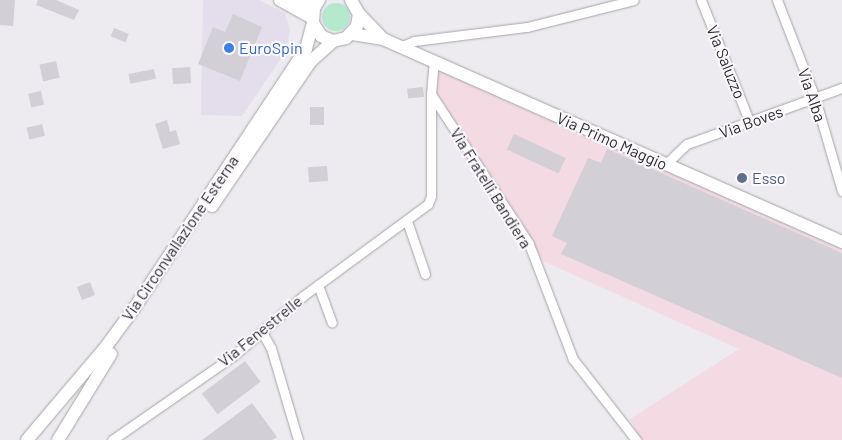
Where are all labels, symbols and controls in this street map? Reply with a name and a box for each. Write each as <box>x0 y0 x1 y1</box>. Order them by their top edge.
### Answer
street label: Via Saluzzo <box>703 22 749 102</box>
place label: EuroSpin <box>239 38 303 58</box>
marker: EuroSpin <box>223 42 235 54</box>
street label: Via Alba <box>794 66 830 124</box>
street label: Via Boves <box>716 102 786 142</box>
street label: Via Primo Maggio <box>554 108 670 174</box>
street label: Via Fratelli Bandiera <box>446 124 536 252</box>
street label: Via Circonvallazione Esterna <box>117 152 243 324</box>
place label: Esso <box>752 168 786 188</box>
marker: Esso <box>736 172 748 184</box>
street label: Via Fenestrelle <box>214 291 306 371</box>

